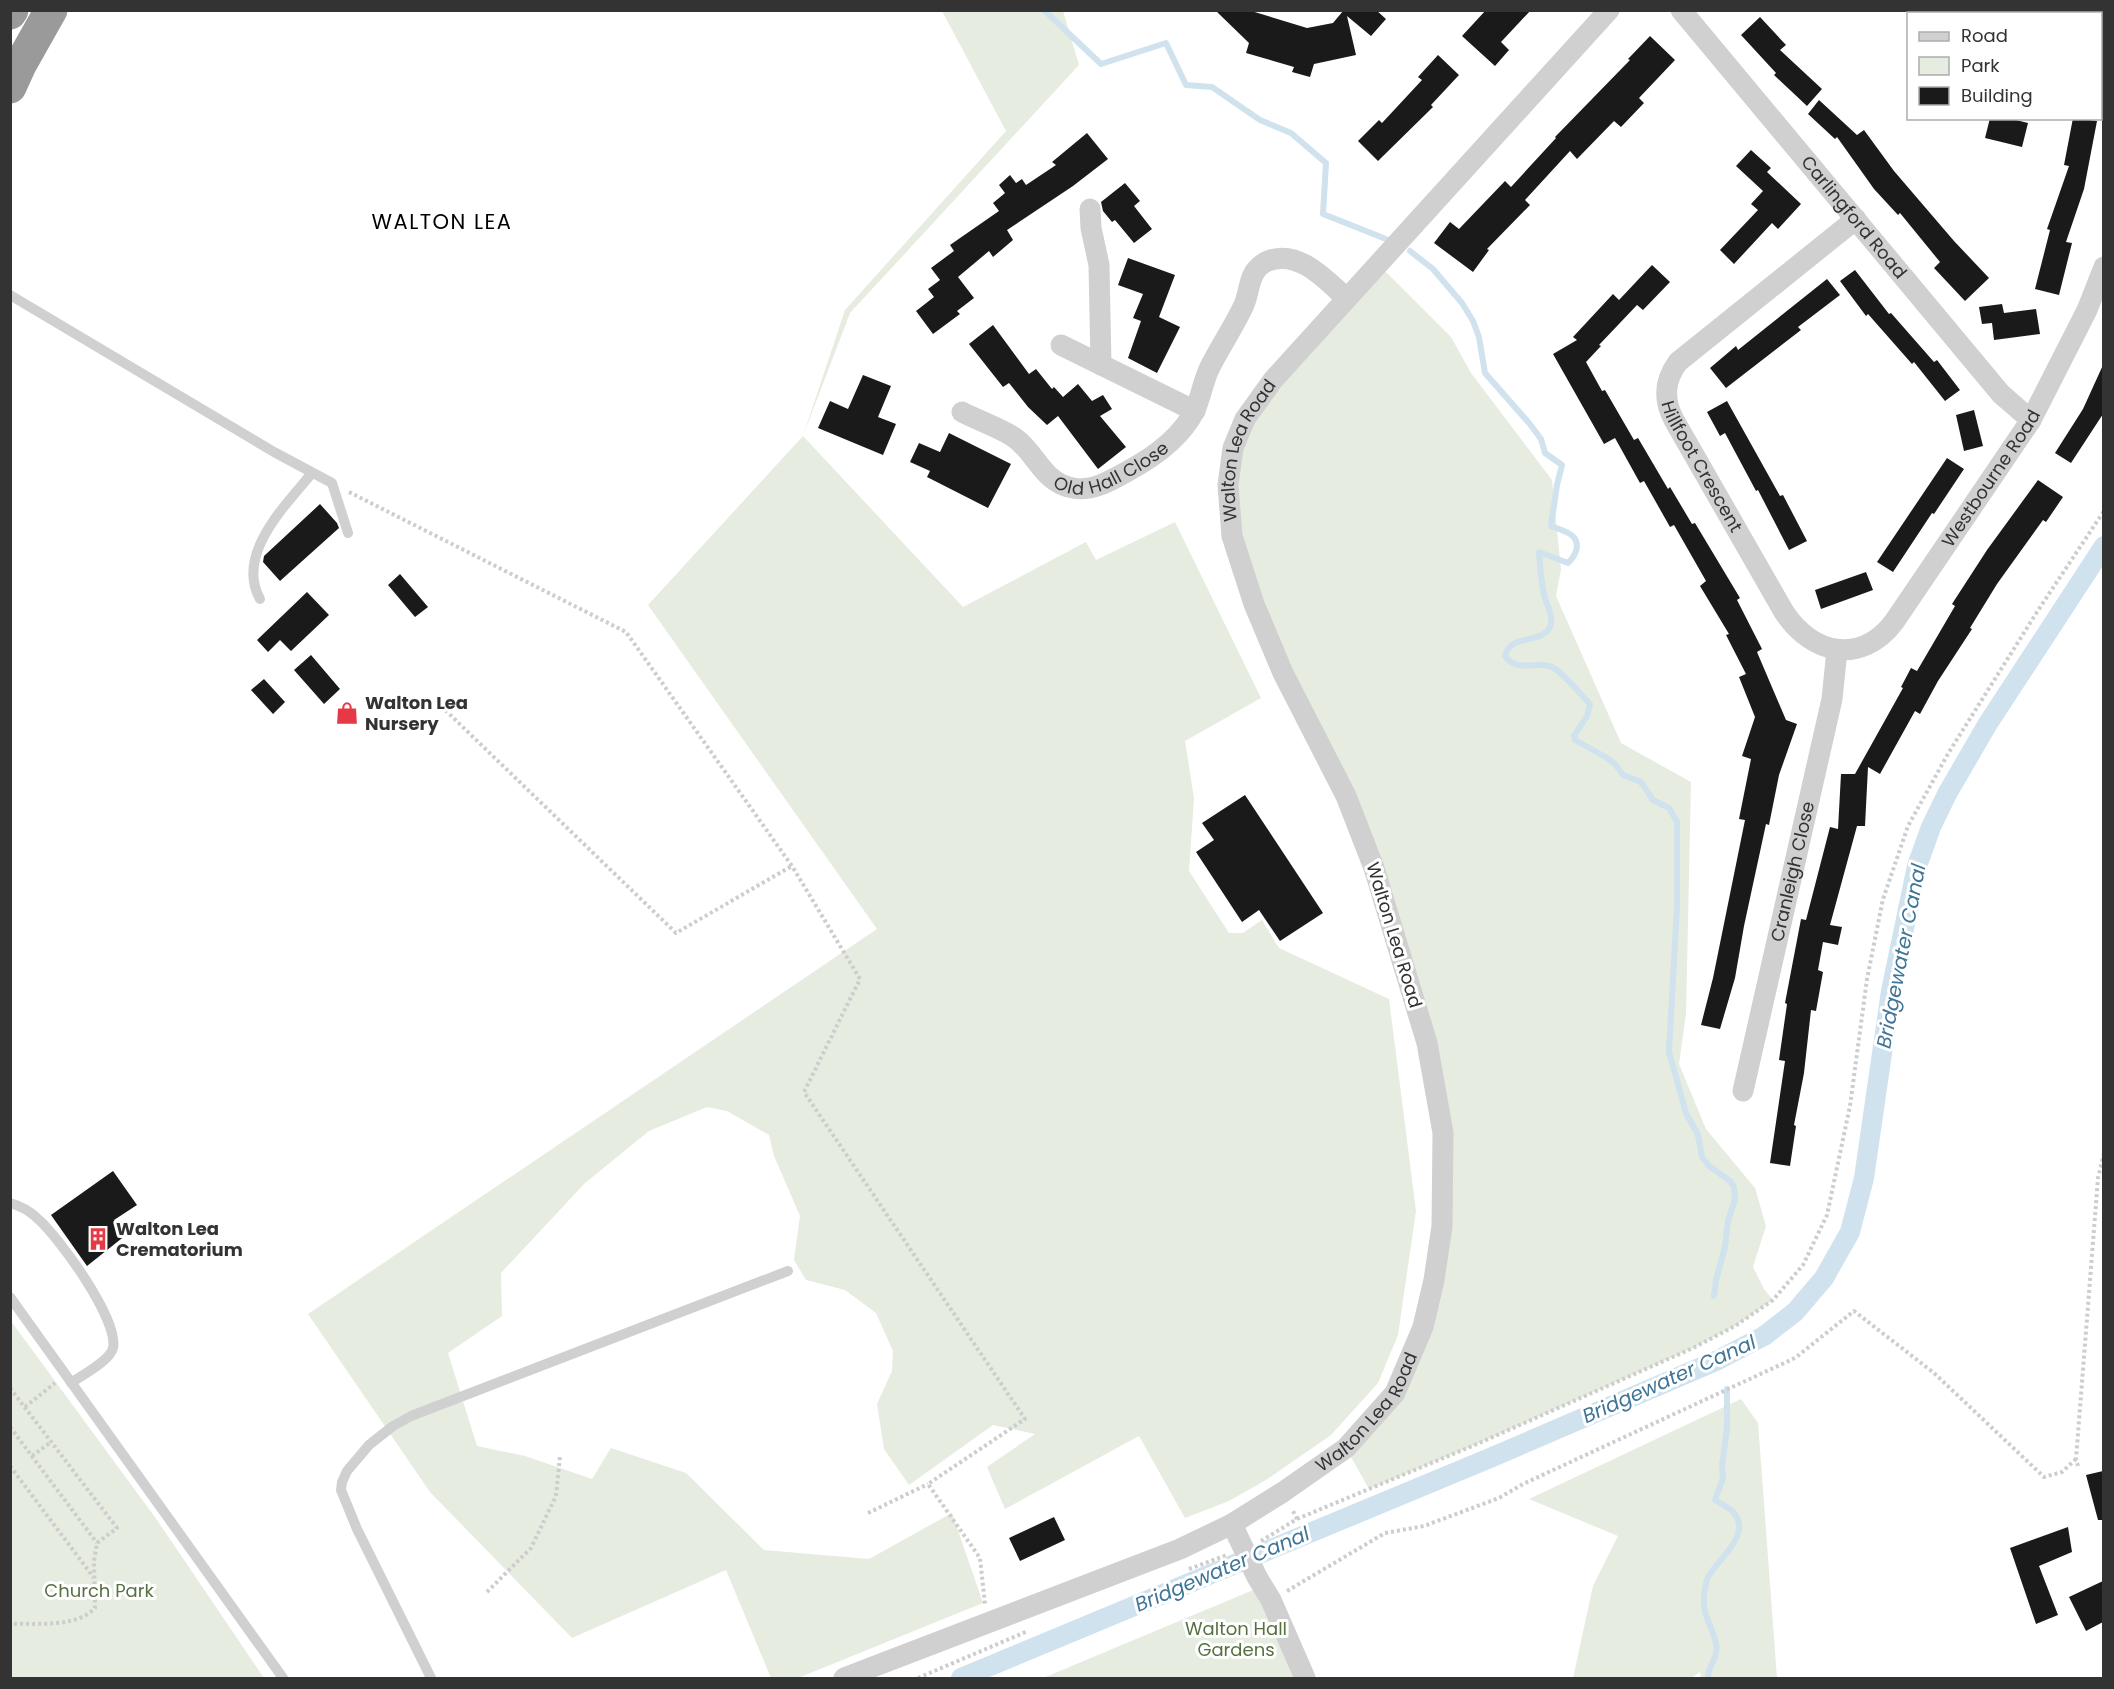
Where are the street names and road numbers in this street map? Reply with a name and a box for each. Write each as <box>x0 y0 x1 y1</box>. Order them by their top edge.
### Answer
street label: Carlingford Road <box>1796 150 1913 284</box>
street label: Walton Lea Road <box>1215 374 1282 523</box>
street label: Hillfoot Crescent <box>1655 398 1749 537</box>
street label: Westbourne Road <box>1935 405 2046 552</box>
street label: Old Hall Close <box>1049 435 1174 501</box>
street label: Cranleigh Close <box>1764 799 1820 944</box>
street label: Walton Lea Road <box>1360 859 1429 1011</box>
street label: Walton Lea Road <box>1310 1348 1423 1478</box>

